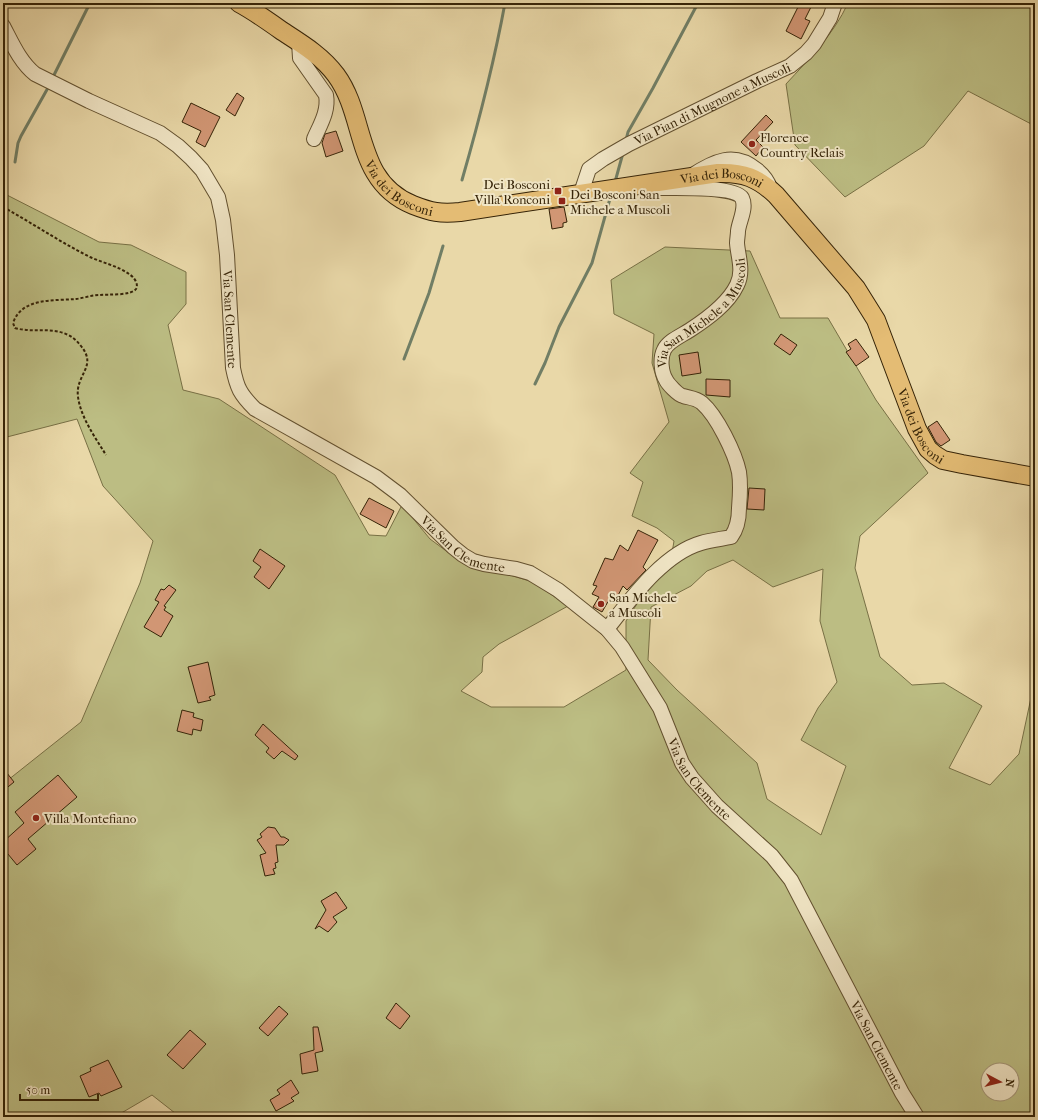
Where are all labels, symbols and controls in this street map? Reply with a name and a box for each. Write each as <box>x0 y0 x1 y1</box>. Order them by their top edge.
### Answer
street label: Via Pian di Mugnone a Muscoli <box>631 60 793 149</box>
place label: Florence Country Relais <box>760 130 844 160</box>
marker: Florence Country Relais <box>747 139 757 149</box>
street label: Via dei Bosconi <box>361 157 435 219</box>
street label: Via dei Bosconi <box>678 166 766 191</box>
place label: Dei Bosconi Villa Ronconi <box>474 177 550 207</box>
marker: Dei Bosconi Villa Ronconi <box>553 186 563 196</box>
place label: Dei Bosconi San Michele a Muscoli <box>570 187 670 217</box>
marker: Dei Bosconi San Michele a Muscoli <box>557 196 567 206</box>
street label: Via San Michele a Muscoli <box>654 257 748 369</box>
street label: Via San Clemente <box>220 269 240 369</box>
street label: Via dei Bosconi <box>894 385 947 467</box>
street label: Via San Clemente <box>417 512 506 575</box>
place label: San Michele a Muscoli <box>609 590 677 620</box>
marker: San Michele a Muscoli <box>596 599 606 609</box>
street label: Via San Clemente <box>664 735 734 823</box>
place label: Villa Montefiano <box>43 811 137 826</box>
marker: Villa Montefiano <box>31 813 41 823</box>
street label: Via San Clemente <box>847 997 906 1093</box>
north arrow <box>980 1062 1020 1102</box>
scale bar <box>20 1076 98 1102</box>
text: N <box>1002 1078 1016 1089</box>
text: 50 m <box>26 1083 50 1097</box>

